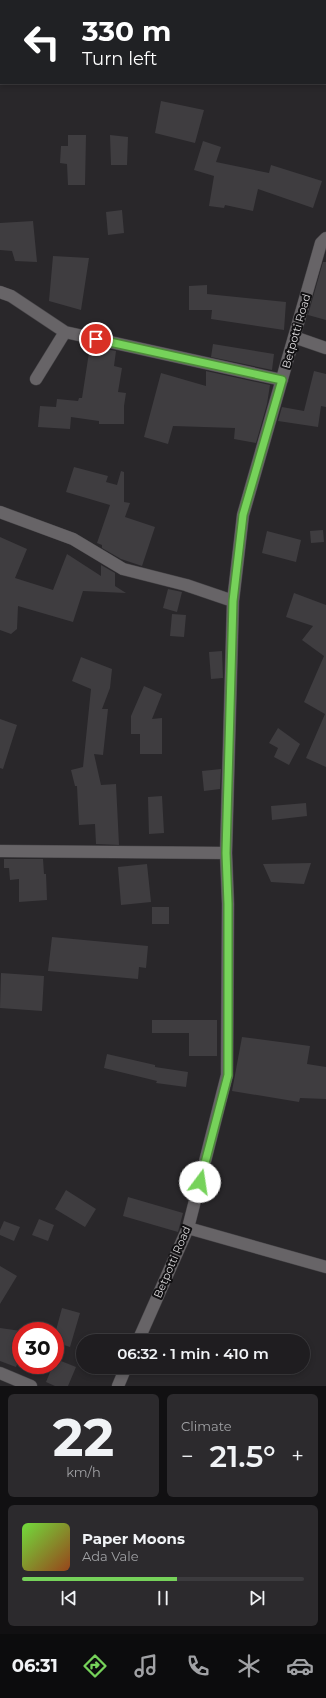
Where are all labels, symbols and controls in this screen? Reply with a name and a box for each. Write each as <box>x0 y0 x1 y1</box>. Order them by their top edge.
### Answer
text: 330 m <box>82 14 171 48</box>
icon: left <box>16 16 68 68</box>
text: Turn left <box>82 48 157 70</box>
street label: Betpotti Road <box>279 292 313 370</box>
pin <box>79 322 113 356</box>
icon: arrive <box>85 328 107 350</box>
position arrow <box>179 1161 221 1203</box>
street label: Betpotti Road <box>150 1224 194 1300</box>
speed limit sign: 30 <box>12 1322 64 1374</box>
text: 06:32 · 1 min · 410 m <box>117 1344 269 1363</box>
text: 22 <box>53 1406 114 1469</box>
text: Climate <box>181 1418 232 1434</box>
text: 21.5° <box>209 1438 276 1475</box>
text: − <box>181 1443 194 1470</box>
text: + <box>291 1443 304 1470</box>
text: km/h <box>66 1464 101 1480</box>
text: Paper Moons <box>82 1529 185 1548</box>
text: Ada Vale <box>82 1548 139 1564</box>
icon: previous <box>58 1587 80 1609</box>
icon: pause <box>152 1587 174 1609</box>
icon: next <box>246 1587 268 1609</box>
icon: directions <box>81 1652 109 1680</box>
icon: music <box>132 1652 160 1680</box>
icon: phone <box>184 1652 212 1680</box>
icon: climate <box>235 1652 263 1680</box>
icon: car <box>286 1652 314 1680</box>
text: 06:31 <box>12 1655 58 1677</box>

